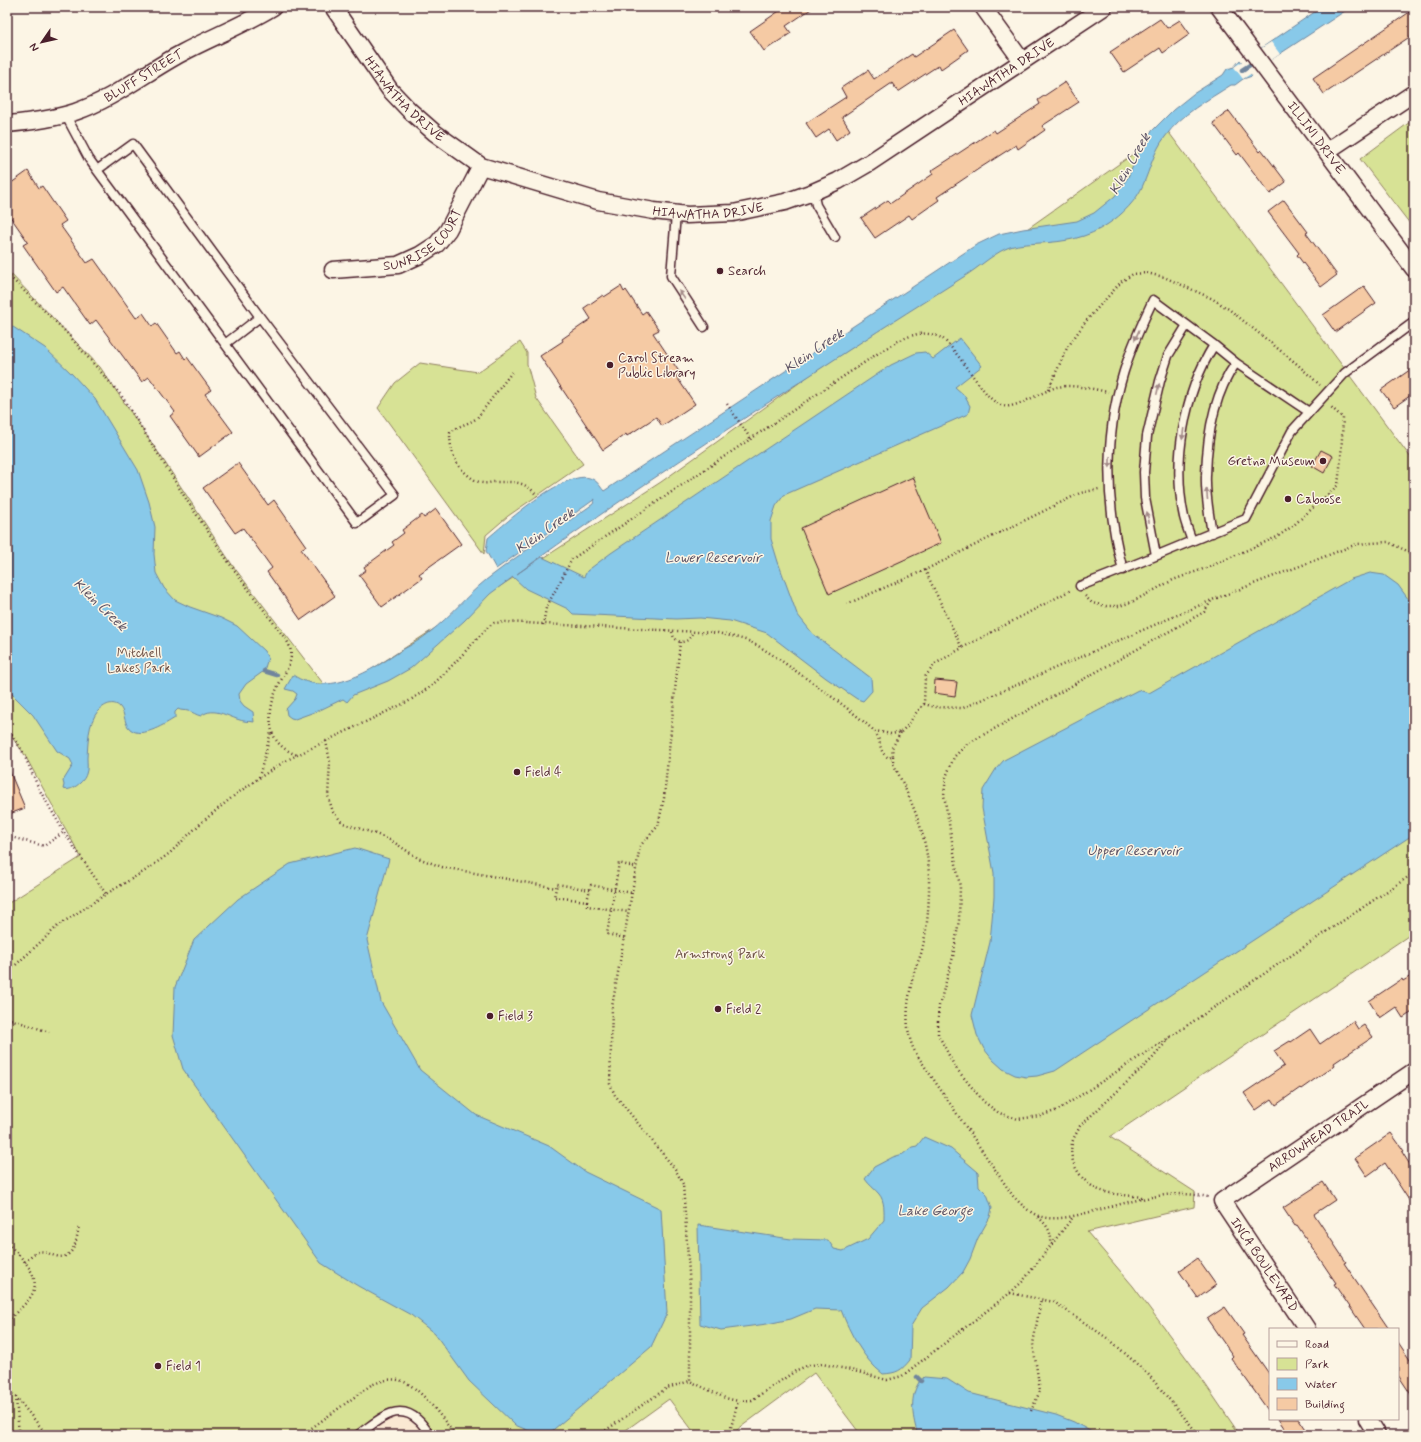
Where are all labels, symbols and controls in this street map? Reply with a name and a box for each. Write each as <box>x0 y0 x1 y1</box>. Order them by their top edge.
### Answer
north arrow <box>22 22 62 62</box>
street label: HIAWATHA DRIVE <box>955 34 1058 110</box>
text: N <box>27 40 42 54</box>
street label: BLUFF STREET <box>101 45 187 106</box>
street label: HIAWATHA DRIVE <box>361 53 448 146</box>
street label: ILLINI DRIVE <box>1283 98 1349 178</box>
water label: Klein Creek <box>1105 129 1155 198</box>
street label: HIAWATHA DRIVE <box>652 198 765 224</box>
street label: SUNRISE COURT <box>383 206 466 275</box>
place label: Search <box>728 263 766 280</box>
marker: Search <box>715 266 725 276</box>
one-way arrow <box>678 289 686 300</box>
water label: Klein Creek <box>781 324 848 378</box>
one-way arrow <box>1134 330 1140 341</box>
place label: Carol Stream Public Library <box>618 350 696 382</box>
marker: Carol Stream Public Library <box>605 360 615 370</box>
one-way arrow <box>1155 383 1161 395</box>
one-way arrow <box>1180 428 1186 440</box>
place label: Gretna Museum <box>1228 453 1315 470</box>
one-way arrow <box>1106 456 1113 468</box>
marker: Gretna Museum <box>1318 456 1328 466</box>
one-way arrow <box>1204 488 1211 500</box>
place label: Caboose <box>1296 491 1341 508</box>
marker: Caboose <box>1283 494 1293 504</box>
water label: Klein Creek <box>512 504 579 558</box>
one-way arrow <box>1145 511 1151 523</box>
water label: Lower Reservoir <box>665 549 763 567</box>
water label: Klein Creek <box>69 575 131 636</box>
park label: Mitchell Lakes Park <box>107 645 172 677</box>
place label: Field 4 <box>525 764 562 781</box>
marker: Field 4 <box>512 767 522 777</box>
water label: Upper Reservoir <box>1087 842 1183 860</box>
park label: Armstrong Park <box>675 946 766 965</box>
place label: Field 2 <box>726 1001 762 1018</box>
marker: Field 2 <box>713 1004 723 1014</box>
place label: Field 3 <box>498 1008 533 1025</box>
marker: Field 3 <box>485 1011 495 1021</box>
street label: ARROWHEAD TRAIL <box>1265 1095 1372 1176</box>
water label: Lake George <box>898 1202 973 1222</box>
street label: INCA BOULEVARD <box>1226 1214 1302 1316</box>
legend <box>1269 1328 1399 1420</box>
text: Road <box>1305 1337 1329 1353</box>
text: Park <box>1305 1357 1329 1373</box>
place label: Field 1 <box>166 1358 201 1375</box>
marker: Field 1 <box>153 1361 163 1371</box>
text: Water <box>1305 1377 1337 1393</box>
text: Building <box>1305 1397 1345 1414</box>

